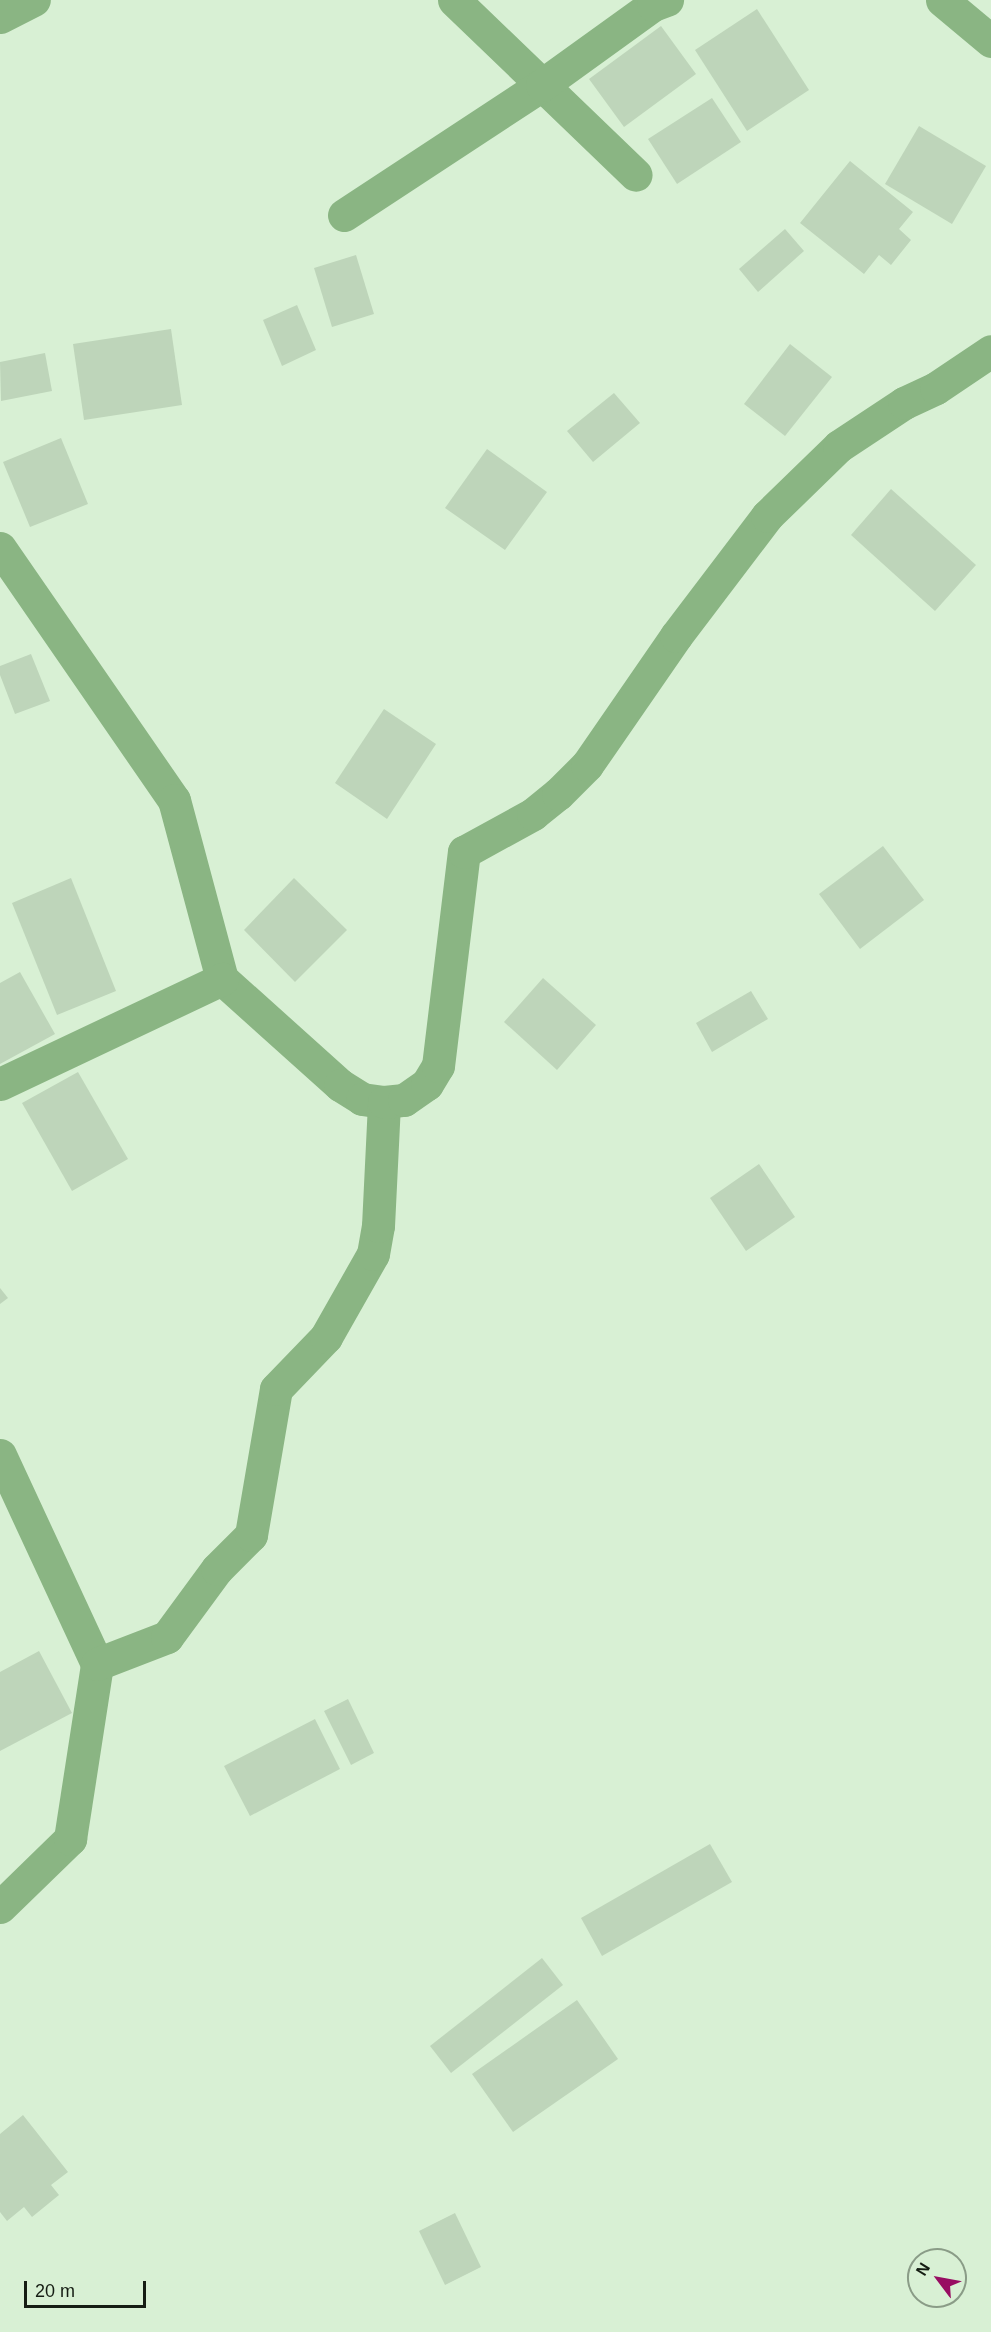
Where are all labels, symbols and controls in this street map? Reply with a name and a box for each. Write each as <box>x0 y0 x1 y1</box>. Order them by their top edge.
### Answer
north arrow <box>907 2248 967 2308</box>
text: N <box>913 2260 933 2279</box>
scale bar <box>27 2269 148 2307</box>
text: 20 m <box>35 2281 75 2301</box>

